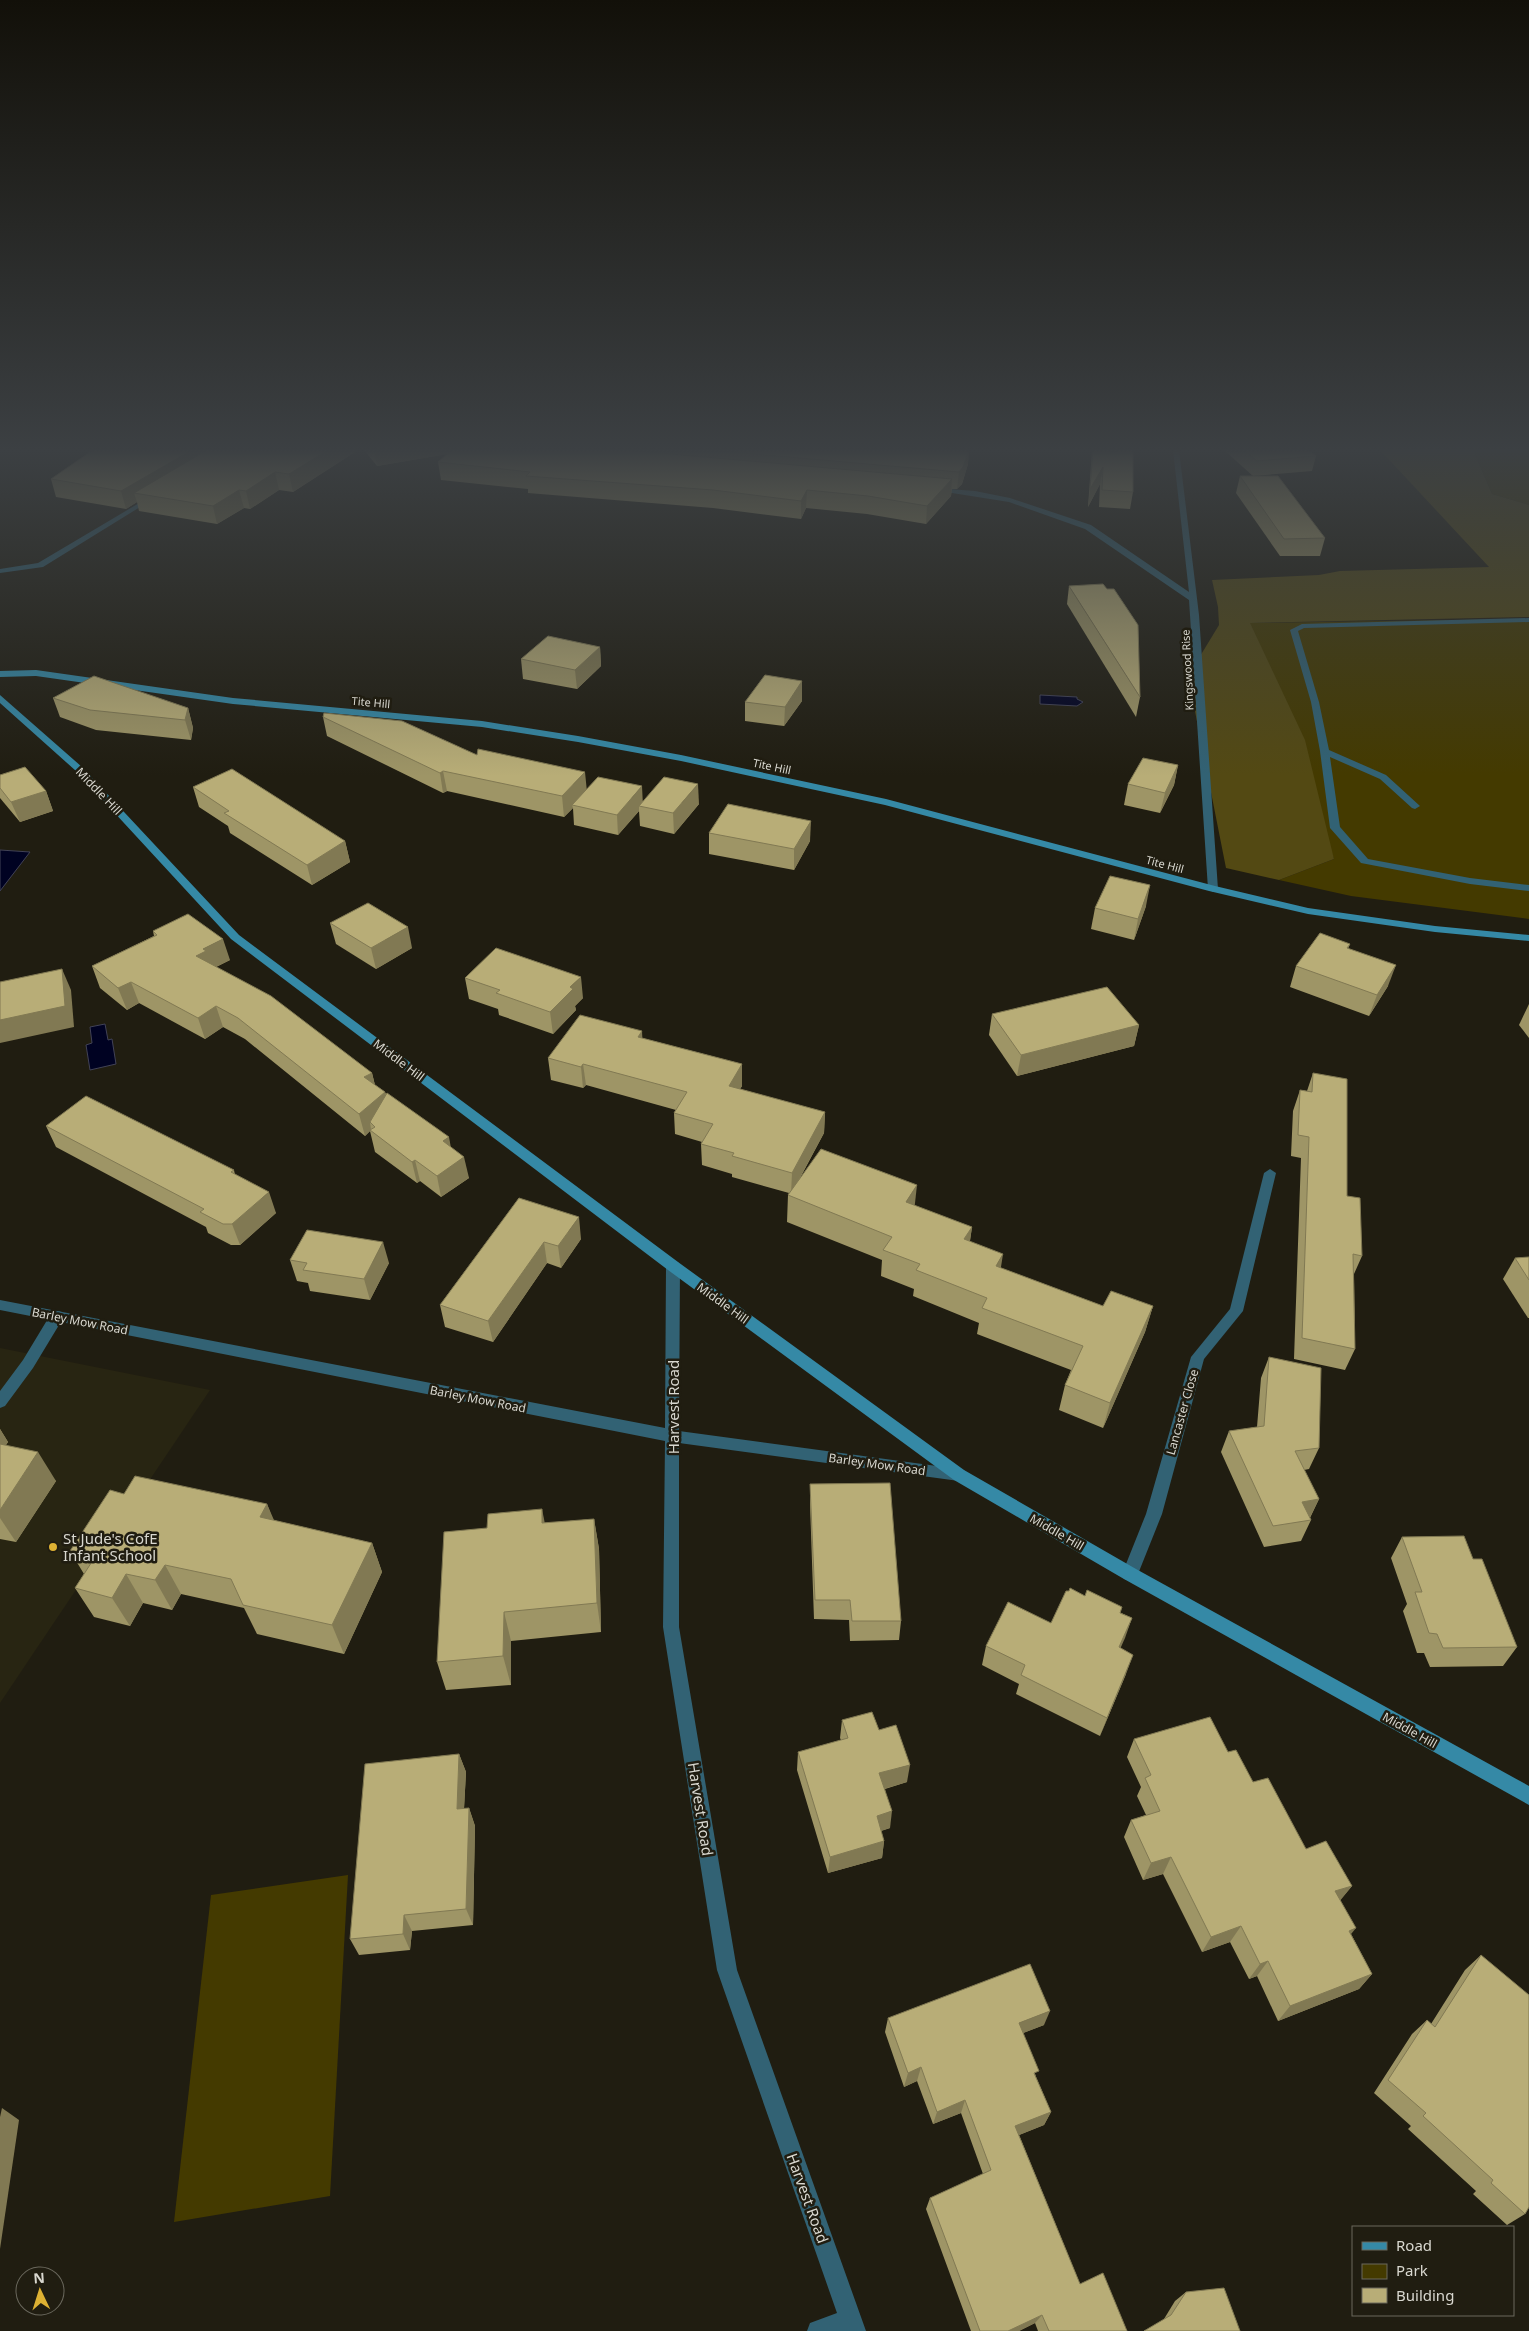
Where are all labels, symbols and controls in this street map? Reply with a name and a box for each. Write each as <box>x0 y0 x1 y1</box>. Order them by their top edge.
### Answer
street label: Kingswood Rise <box>1177 629 1197 711</box>
street label: Tite Hill <box>351 693 391 711</box>
street label: Tite Hill <box>752 755 792 777</box>
street label: Middle Hill <box>72 764 126 818</box>
street label: Tite Hill <box>1144 852 1186 876</box>
street label: Middle Hill <box>370 1035 428 1085</box>
street label: Middle Hill <box>694 1279 752 1327</box>
street label: Barley Mow Road <box>30 1303 130 1339</box>
street label: Harvest Road <box>663 1360 683 1454</box>
street label: Lancaster Close <box>1162 1367 1202 1457</box>
street label: Barley Mow Road <box>428 1381 528 1417</box>
street label: Barley Mow Road <box>827 1449 927 1479</box>
street label: Middle Hill <box>1027 1510 1087 1554</box>
place label: St Jude's CofE Infant School <box>63 1528 158 1565</box>
marker: St Jude's CofE Infant School <box>47 1541 59 1553</box>
street label: Middle Hill <box>1380 1708 1440 1752</box>
street label: Harvest Road <box>684 1761 718 1857</box>
street label: Harvest Road <box>782 2150 834 2246</box>
legend <box>1352 2226 1514 2316</box>
text: Road <box>1396 2235 1432 2255</box>
text: Park <box>1396 2260 1428 2280</box>
north arrow <box>15 2266 65 2316</box>
text: N <box>33 2268 45 2287</box>
text: Building <box>1396 2285 1454 2305</box>

